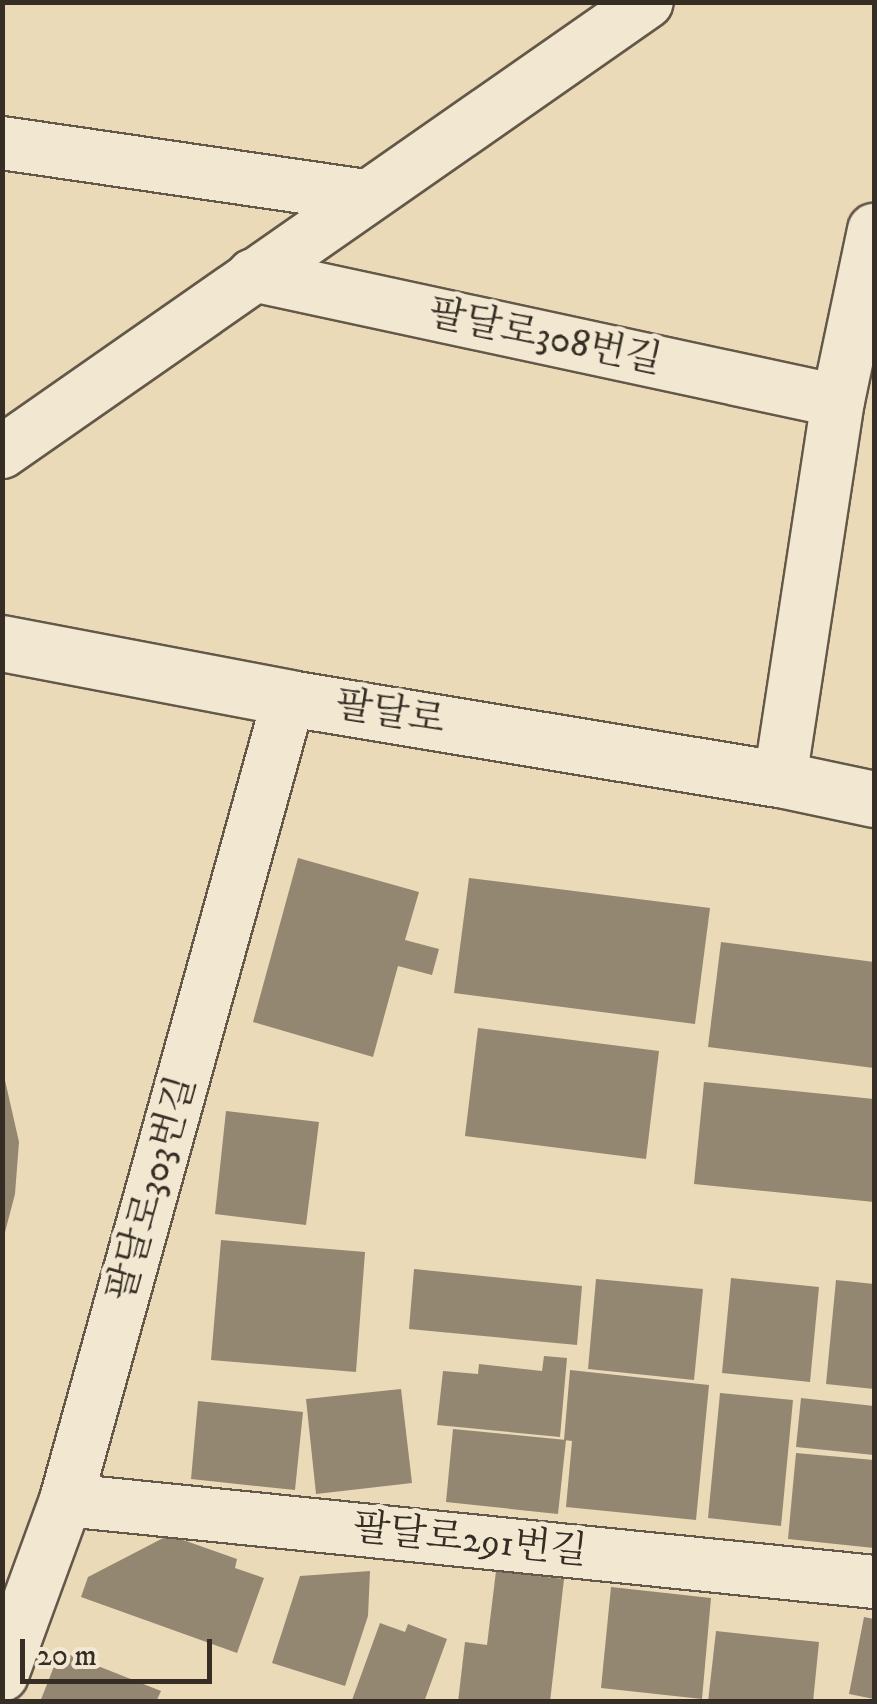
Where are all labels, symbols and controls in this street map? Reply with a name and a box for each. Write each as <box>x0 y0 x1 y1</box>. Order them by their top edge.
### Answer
street label: 팔달로308번길 <box>424 291 666 385</box>
street label: 팔달로 <box>332 683 448 745</box>
street label: 팔달로303번길 <box>99 1071 207 1307</box>
street label: 팔달로291번길 <box>351 1506 589 1576</box>
scale bar <box>25 1619 218 1681</box>
text: 20 m <box>37 1638 97 1675</box>

